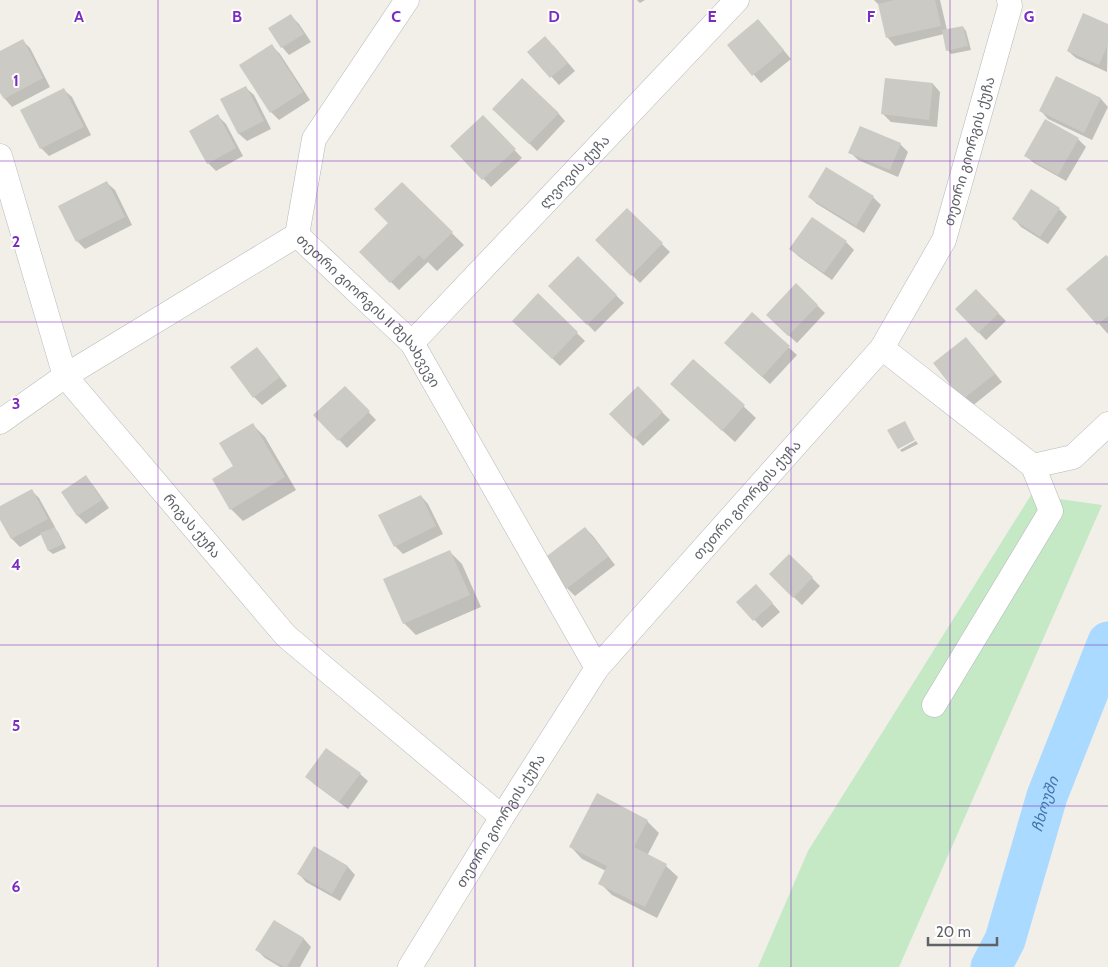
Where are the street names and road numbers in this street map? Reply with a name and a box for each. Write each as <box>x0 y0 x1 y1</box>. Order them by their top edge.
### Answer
street label: თეთრი გიორგის ქუჩა <box>939 75 999 228</box>
street label: ლვოვის ქუჩა <box>535 131 613 212</box>
street label: თეთრი გიორგის II შესახვევი <box>293 230 444 391</box>
street label: თეთრი გიორგის ქუჩა <box>689 436 805 563</box>
street label: რიგას ქუჩა <box>160 490 225 562</box>
street label: თეთრი გიორგის ქუჩა <box>452 750 549 891</box>

